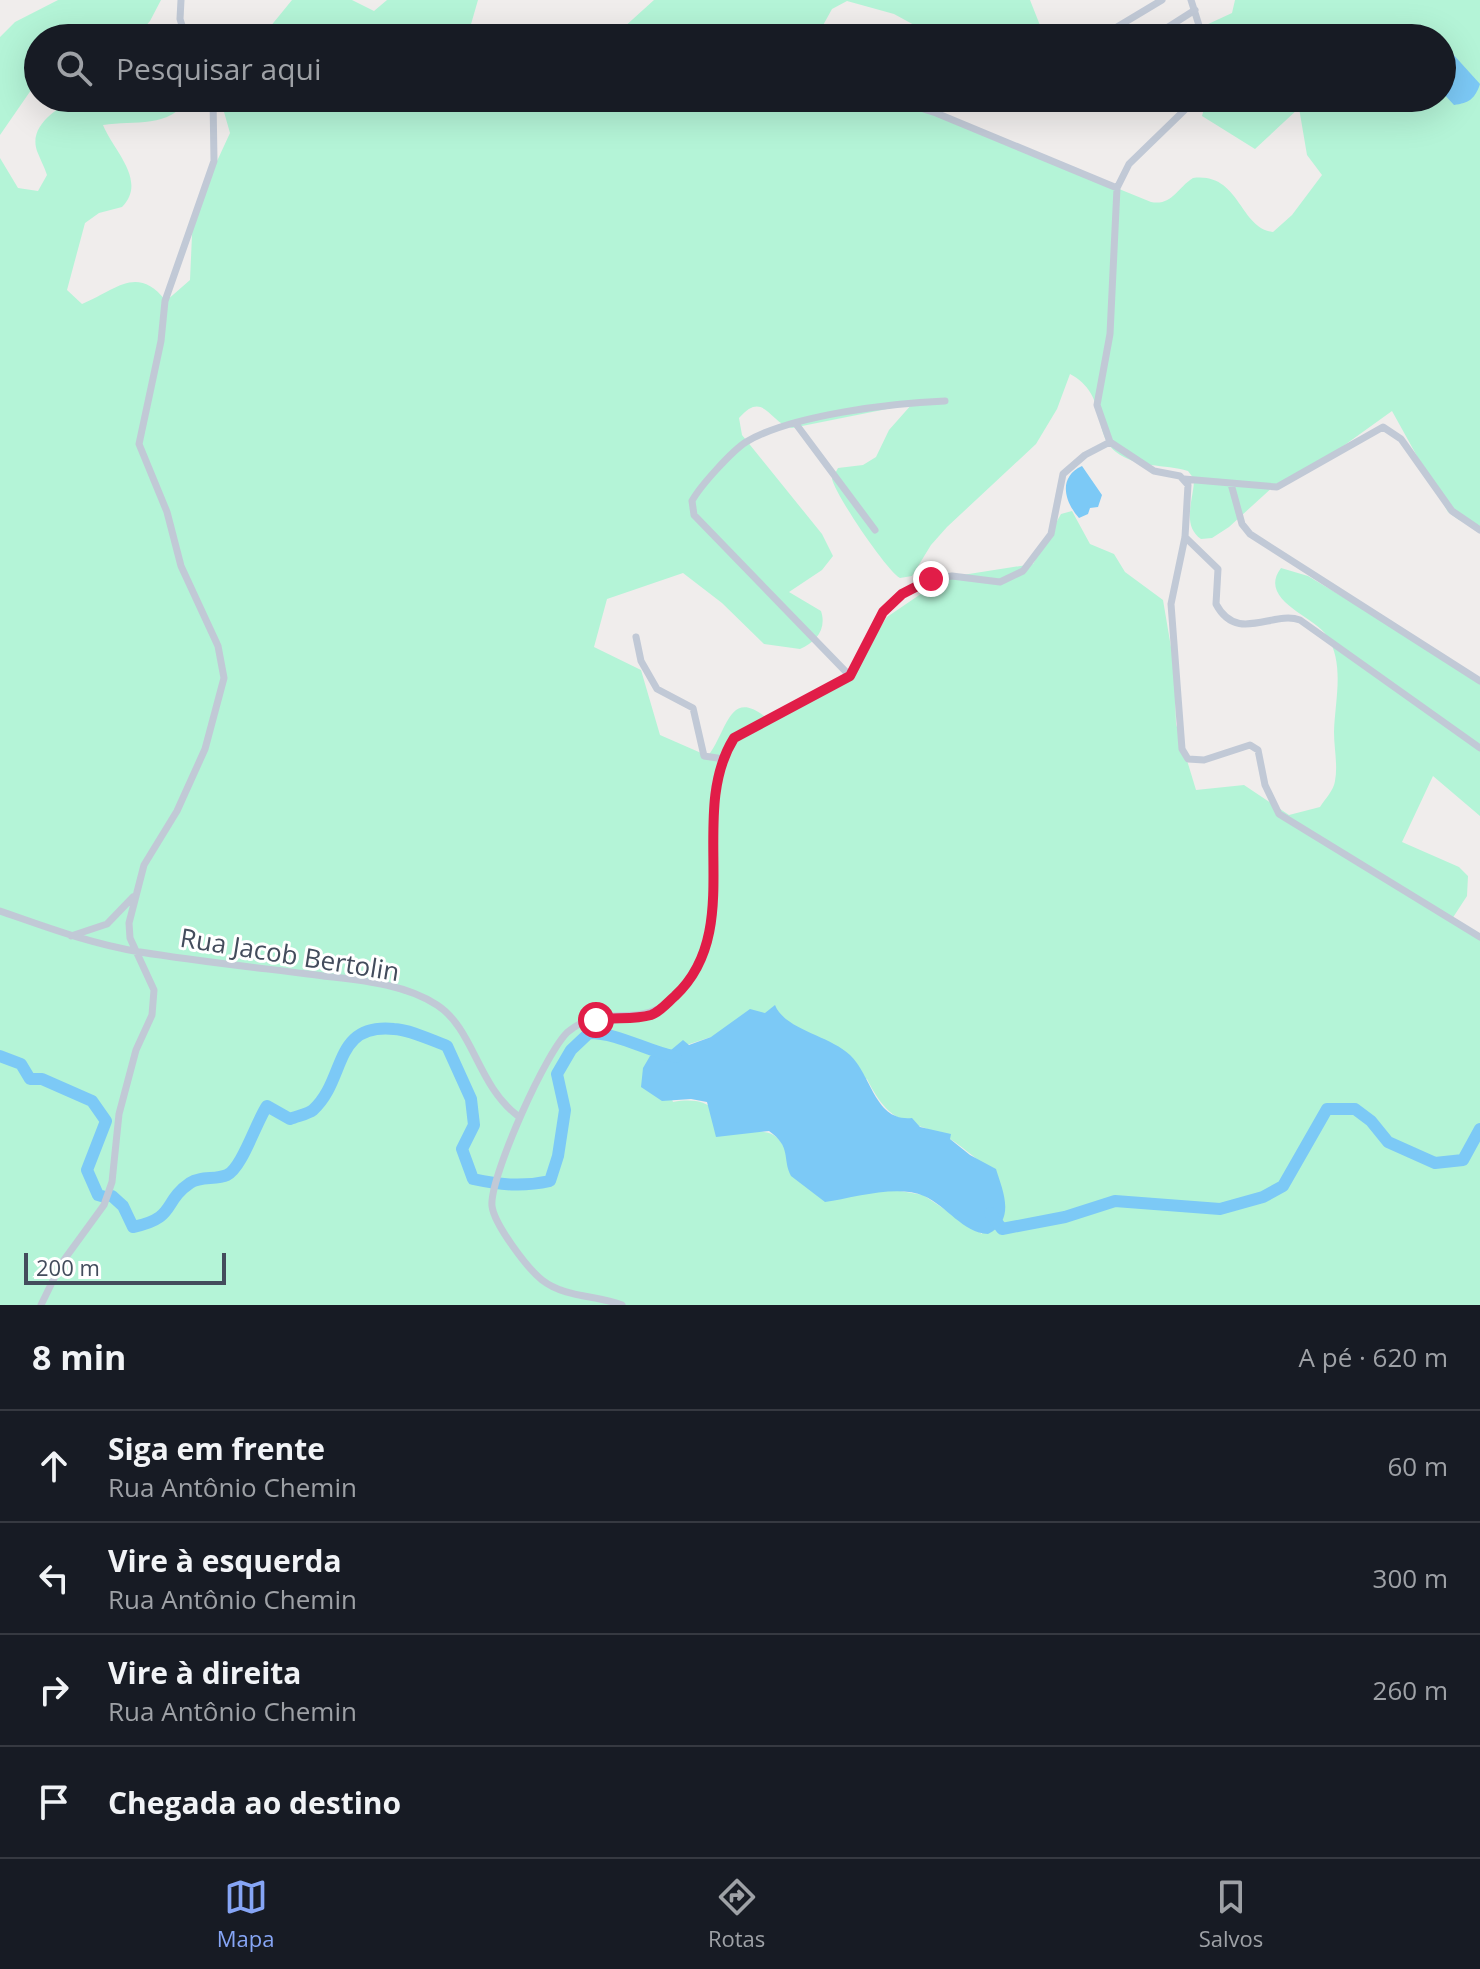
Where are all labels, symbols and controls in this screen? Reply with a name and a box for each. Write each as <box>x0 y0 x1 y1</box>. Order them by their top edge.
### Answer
search box <box>24 24 1456 112</box>
icon: search <box>52 46 96 90</box>
text: Pesquisar aqui <box>116 48 322 89</box>
route end <box>913 561 949 597</box>
street label: Rua Jacob Bertolin <box>178 919 402 989</box>
route start <box>578 1002 614 1038</box>
scale bar <box>24 1249 226 1285</box>
text: 200 m <box>36 1252 100 1282</box>
text: 8 min <box>32 1334 126 1380</box>
text: A pé · 620 m <box>1299 1339 1448 1375</box>
text: Siga em frente <box>108 1428 325 1469</box>
icon: ahead <box>32 1444 76 1488</box>
text: 60 m <box>1387 1448 1448 1484</box>
text: Rua Antônio Chemin <box>108 1469 357 1505</box>
text: Vire à esquerda <box>108 1540 342 1581</box>
icon: left <box>32 1556 76 1600</box>
text: 300 m <box>1373 1560 1448 1596</box>
text: Rua Antônio Chemin <box>108 1581 357 1617</box>
text: Vire à direita <box>108 1652 302 1693</box>
icon: right <box>32 1668 76 1712</box>
text: 260 m <box>1373 1672 1448 1708</box>
text: Rua Antônio Chemin <box>108 1693 357 1729</box>
icon: arrive <box>32 1780 76 1824</box>
text: Chegada ao destino <box>108 1782 401 1823</box>
tab: Mapa <box>217 1875 274 1953</box>
tab: Rotas <box>708 1875 765 1953</box>
tab: Salvos <box>1199 1875 1263 1953</box>

